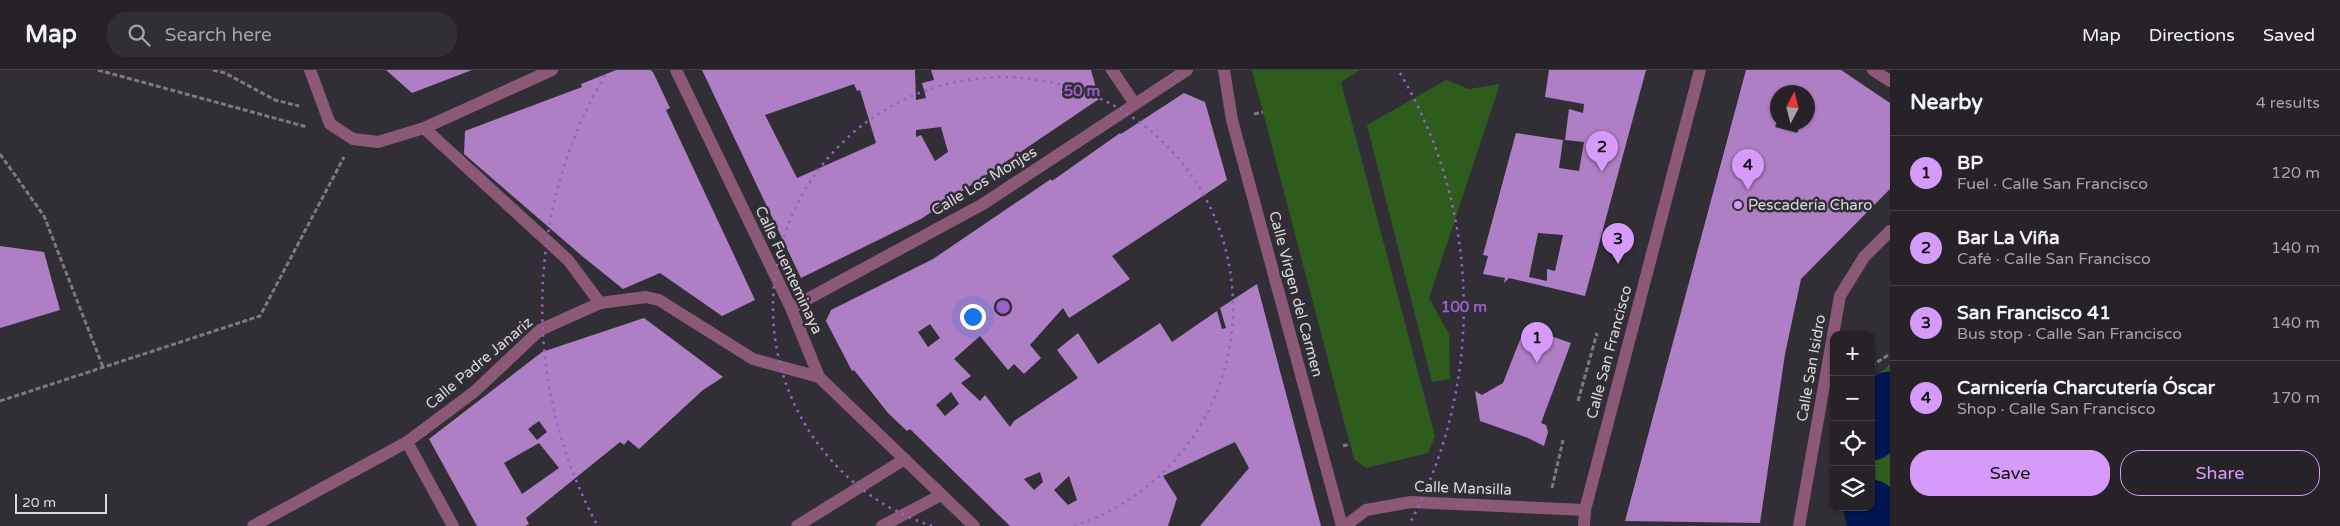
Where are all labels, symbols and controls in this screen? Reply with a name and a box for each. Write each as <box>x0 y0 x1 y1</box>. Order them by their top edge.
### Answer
search box <box>107 12 457 57</box>
text: Map <box>25 20 77 49</box>
icon: search <box>125 21 153 49</box>
text: Search here <box>165 24 272 46</box>
text: Map <box>2082 24 2121 46</box>
text: Directions <box>2149 24 2235 46</box>
text: Saved <box>2263 24 2315 46</box>
text: 50 m <box>1064 82 1100 100</box>
north arrow <box>1770 85 1815 130</box>
text: Nearby <box>1910 90 1983 115</box>
text: 4 results <box>2256 93 2320 113</box>
pin: 2 <box>1586 131 1618 172</box>
street label: Calle Los Monjes <box>928 142 1040 220</box>
pin: 4 <box>1732 149 1764 190</box>
text: BP <box>1957 152 1983 174</box>
text: 1 <box>1921 163 1931 183</box>
text: 120 m <box>2271 163 2320 183</box>
text: Fuel · Calle San Francisco <box>1957 174 2148 194</box>
place label: Pescadería Charo <box>1748 196 1872 214</box>
marker: Pescadería Charo <box>1732 199 1744 211</box>
street label: Calle Fuenteminaya <box>751 203 827 337</box>
street label: Calle Virgen del Carmen <box>1265 209 1327 379</box>
pin: 3 <box>1602 223 1634 264</box>
text: Bar La Viña <box>1957 227 2060 249</box>
text: 2 <box>1921 238 1931 258</box>
text: 140 m <box>2271 238 2320 258</box>
text: Café · Calle San Francisco <box>1957 249 2151 269</box>
street label: Calle San Francisco <box>1583 283 1635 421</box>
centre of rings <box>994 298 1012 316</box>
text: 100 m <box>1441 298 1487 316</box>
text: San Francisco 41 <box>1957 302 2111 324</box>
your location <box>960 304 986 330</box>
street label: Calle Padre Janariz <box>422 313 536 413</box>
street label: Calle San Isidro <box>1793 313 1829 423</box>
text: 3 <box>1921 313 1931 333</box>
text: 140 m <box>2271 313 2320 333</box>
pin: 1 <box>1521 322 1553 363</box>
text: Bus stop · Calle San Francisco <box>1957 324 2182 344</box>
map controls <box>1830 331 1875 511</box>
button: + <box>1830 331 1875 376</box>
button: − <box>1830 376 1875 421</box>
text: Carnicería Charcutería Óscar <box>1957 377 2215 399</box>
text: 4 <box>1921 388 1931 408</box>
text: 170 m <box>2271 388 2320 408</box>
text: Shop · Calle San Francisco <box>1957 399 2155 419</box>
button: locate <box>1830 421 1875 466</box>
button: Save <box>1910 450 2110 496</box>
button: Share <box>2120 450 2320 496</box>
button: layers <box>1830 466 1875 511</box>
street label: Calle Mansilla <box>1414 477 1512 499</box>
scale bar <box>15 491 108 514</box>
text: 20 m <box>22 494 56 511</box>

